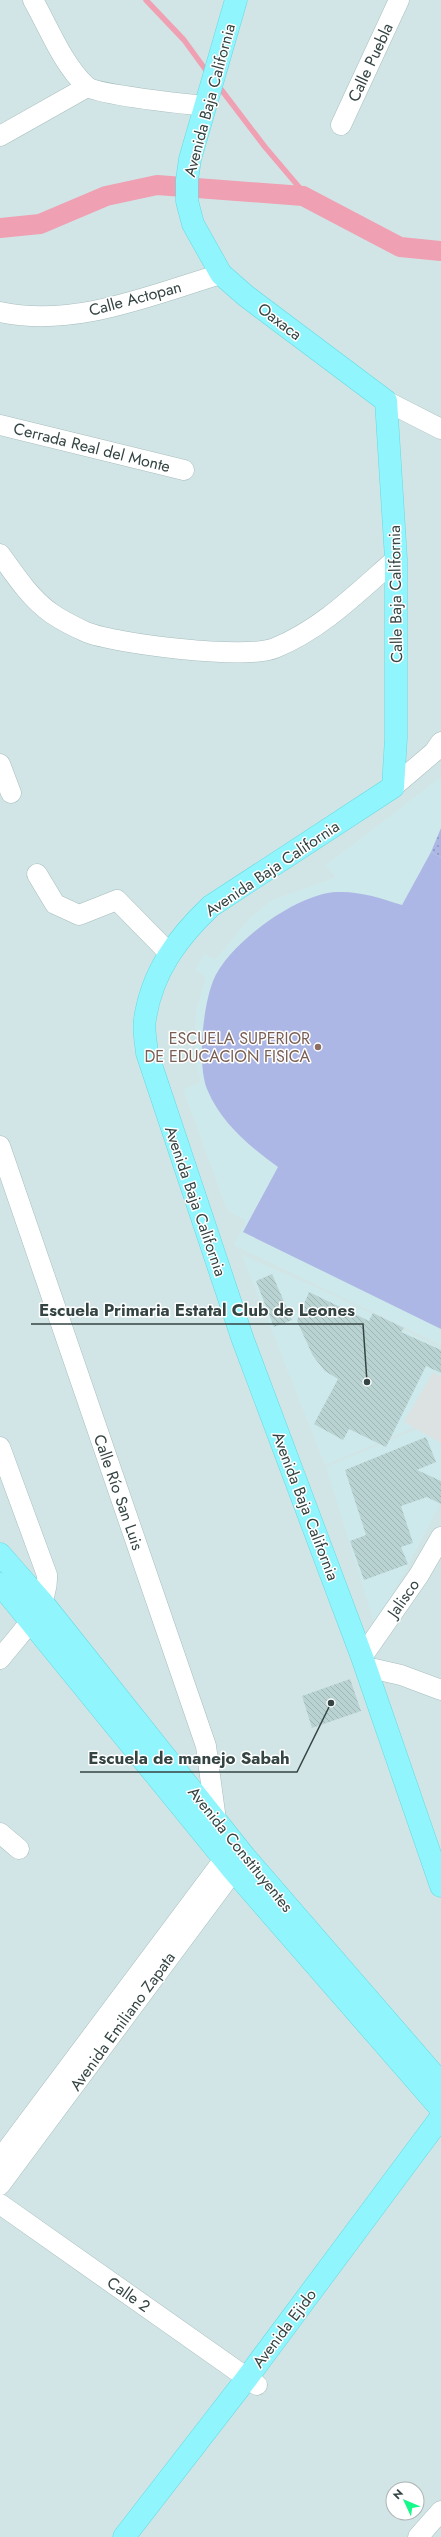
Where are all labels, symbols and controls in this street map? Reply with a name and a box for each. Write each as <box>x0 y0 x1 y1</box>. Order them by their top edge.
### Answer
street label: Calle Puebla <box>342 19 399 105</box>
street label: Avenida Baja California <box>178 21 241 179</box>
street label: Calle Actopan <box>86 275 184 322</box>
street label: Oaxaca <box>253 297 307 346</box>
street label: Cerrada Real del Monte <box>11 417 173 478</box>
street label: Calle Baja California <box>383 525 408 663</box>
street label: Avenida Baja California <box>200 815 344 922</box>
place label: ESCUELA SUPERIOR DE EDUCACION FISICA <box>144 1027 310 1068</box>
marker: ESCUELA SUPERIOR DE EDUCACION FISICA <box>313 1042 323 1052</box>
street label: Avenida Baja California <box>159 1123 232 1279</box>
callout: Escuela Primaria Estatal Club de Leones <box>31 1295 363 1324</box>
text: Escuela Primaria Estatal Club de Leones <box>39 1298 355 1322</box>
street label: Avenida Baja California <box>267 1428 345 1584</box>
street label: Calle Río San Luis <box>88 1431 149 1553</box>
street label: Jalisco <box>381 1574 425 1624</box>
callout: Escuela de manejo Sabah <box>80 1743 297 1772</box>
text: Escuela de manejo Sabah <box>88 1746 290 1770</box>
street label: Avenida Constituyentes <box>183 1782 299 1917</box>
street label: Avenida Emiliano Zapata <box>64 1947 181 2095</box>
street label: Calle 2 <box>102 2271 155 2318</box>
street label: Avenida Ejido <box>247 2284 322 2373</box>
north arrow <box>385 2481 425 2521</box>
text: N <box>389 2485 407 2503</box>

